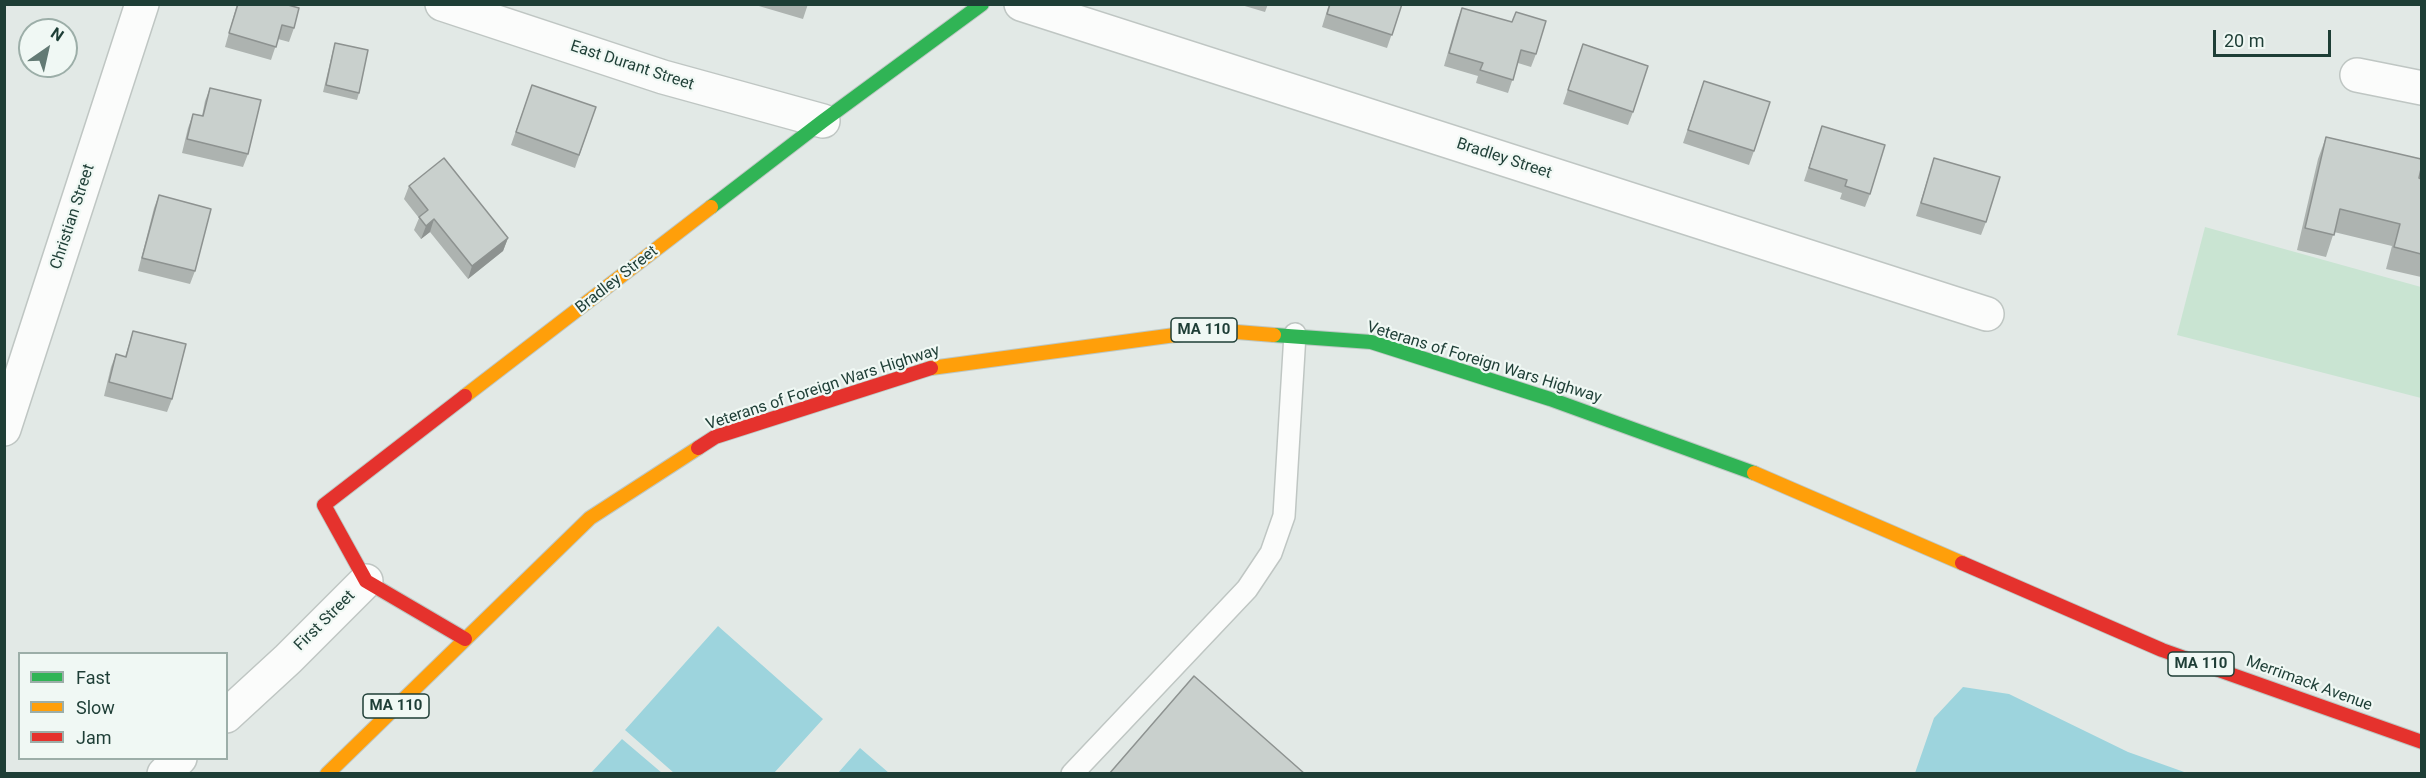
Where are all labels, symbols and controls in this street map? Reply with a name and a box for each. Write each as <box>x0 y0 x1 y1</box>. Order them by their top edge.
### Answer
north arrow <box>18 18 78 78</box>
scale bar <box>2216 18 2334 56</box>
text: N <box>47 23 67 45</box>
text: 20 m <box>2224 30 2264 51</box>
street label: East Durant Street <box>568 37 696 95</box>
street label: Bradley Street <box>1454 135 1554 183</box>
street label: Christian Street <box>47 162 99 272</box>
street label: Bradley Street <box>572 242 662 318</box>
road number: MA 110 <box>1171 318 1237 342</box>
street label: Veterans of Foreign Wars Highway <box>1364 318 1604 408</box>
street label: Veterans of Foreign Wars Highway <box>704 341 942 435</box>
street label: First Street <box>291 587 359 655</box>
legend <box>18 652 228 760</box>
road number: MA 110 <box>2168 652 2234 676</box>
street label: Merrimack Avenue <box>2243 652 2375 716</box>
text: Fast <box>76 667 111 688</box>
road number: MA 110 <box>363 694 429 718</box>
text: Slow <box>76 697 115 718</box>
text: Jam <box>76 727 112 748</box>

